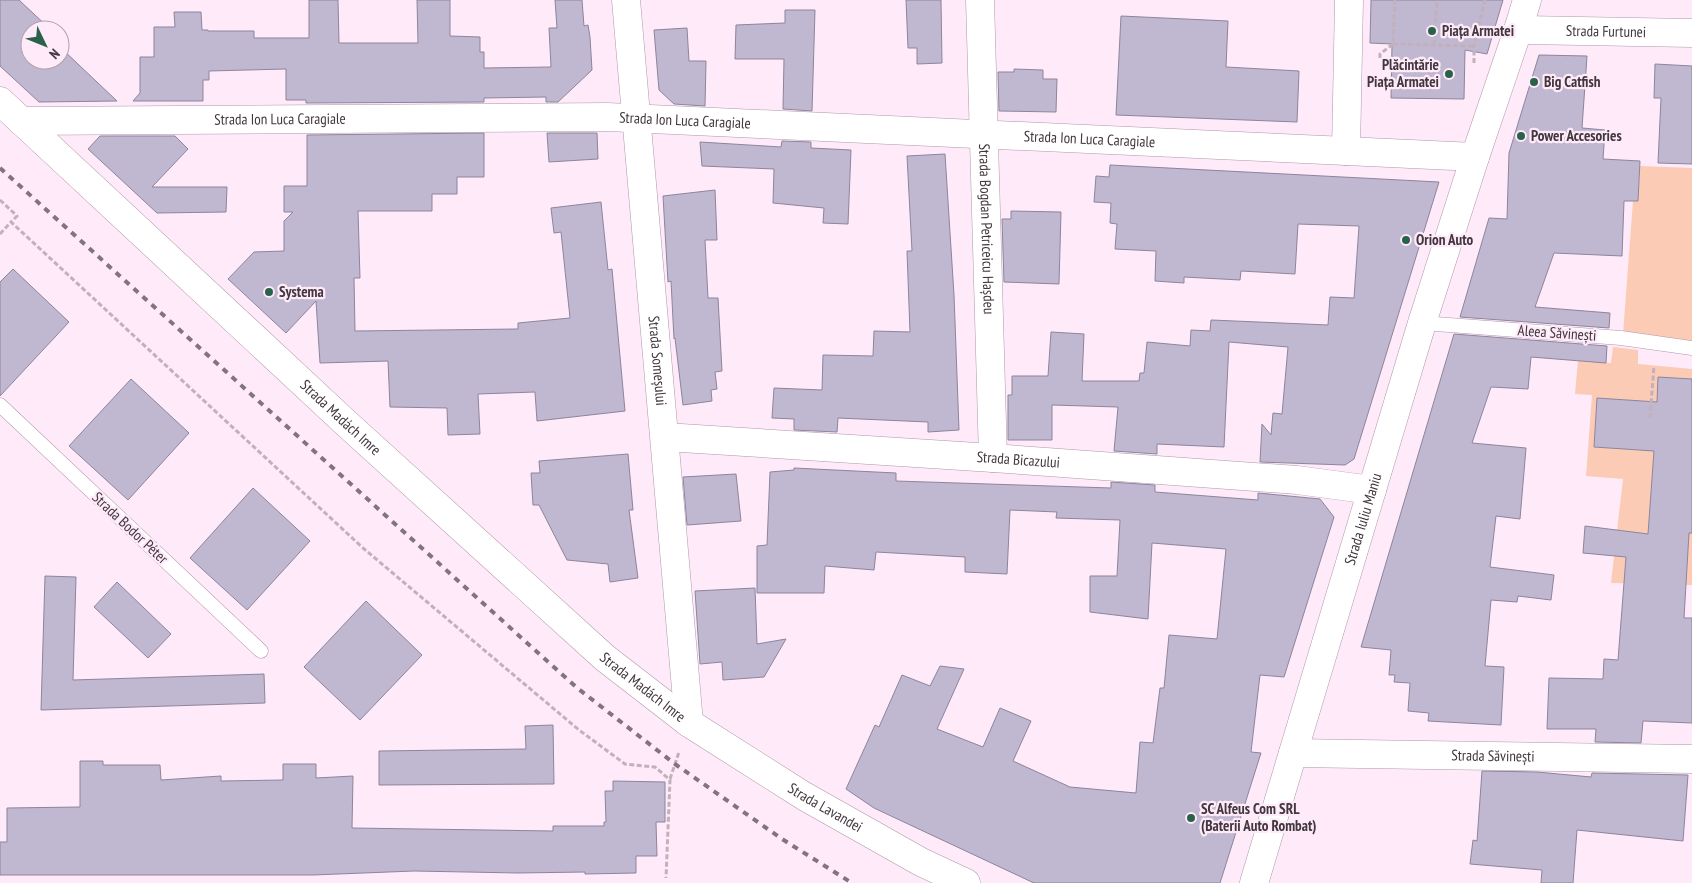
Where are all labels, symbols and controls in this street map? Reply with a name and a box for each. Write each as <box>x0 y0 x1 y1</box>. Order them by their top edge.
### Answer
north arrow <box>20 20 70 70</box>
place label: Piața Armatei <box>1442 21 1514 40</box>
street label: Strada Furtunei <box>1566 21 1646 41</box>
marker: Piața Armatei <box>1426 25 1438 37</box>
text: N <box>45 45 64 63</box>
place label: Plăcintărie Piața Armatei <box>1367 55 1439 91</box>
marker: Plăcintărie Piața Armatei <box>1443 68 1455 80</box>
place label: Big Catfish <box>1544 72 1601 91</box>
marker: Big Catfish <box>1528 76 1540 88</box>
street label: Strada Ion Luca Caragiale <box>619 108 751 133</box>
street label: Strada Ion Luca Caragiale <box>214 109 346 129</box>
street label: Strada Ion Luca Caragiale <box>1023 126 1156 151</box>
place label: Power Accesories <box>1531 126 1622 145</box>
marker: Power Accesories <box>1515 130 1527 142</box>
street label: Strada Bogdan Petriceicu Hașdeu <box>975 143 999 315</box>
place label: Orion Auto <box>1416 230 1474 249</box>
marker: Orion Auto <box>1400 234 1412 246</box>
place label: Systema <box>279 282 324 301</box>
marker: Systema <box>263 286 275 298</box>
street label: Strada Someșului <box>645 315 671 406</box>
street label: Aleea Săvinești <box>1517 320 1597 345</box>
street label: Strada Madách Imre <box>296 375 385 459</box>
street label: Strada Bicazului <box>976 447 1061 472</box>
street label: Strada Iuliu Maniu <box>1340 471 1385 567</box>
street label: Strada Bodor Péter <box>88 488 173 568</box>
street label: Strada Madách Imre <box>596 648 690 726</box>
street label: Strada Săvinești <box>1451 745 1535 766</box>
street label: Strada Lavandei <box>785 778 866 836</box>
place label: SC Alfeus Com SRL (Baterii Auto Rombat) <box>1201 799 1316 835</box>
marker: SC Alfeus Com SRL (Baterii Auto Rombat) <box>1185 812 1197 824</box>

